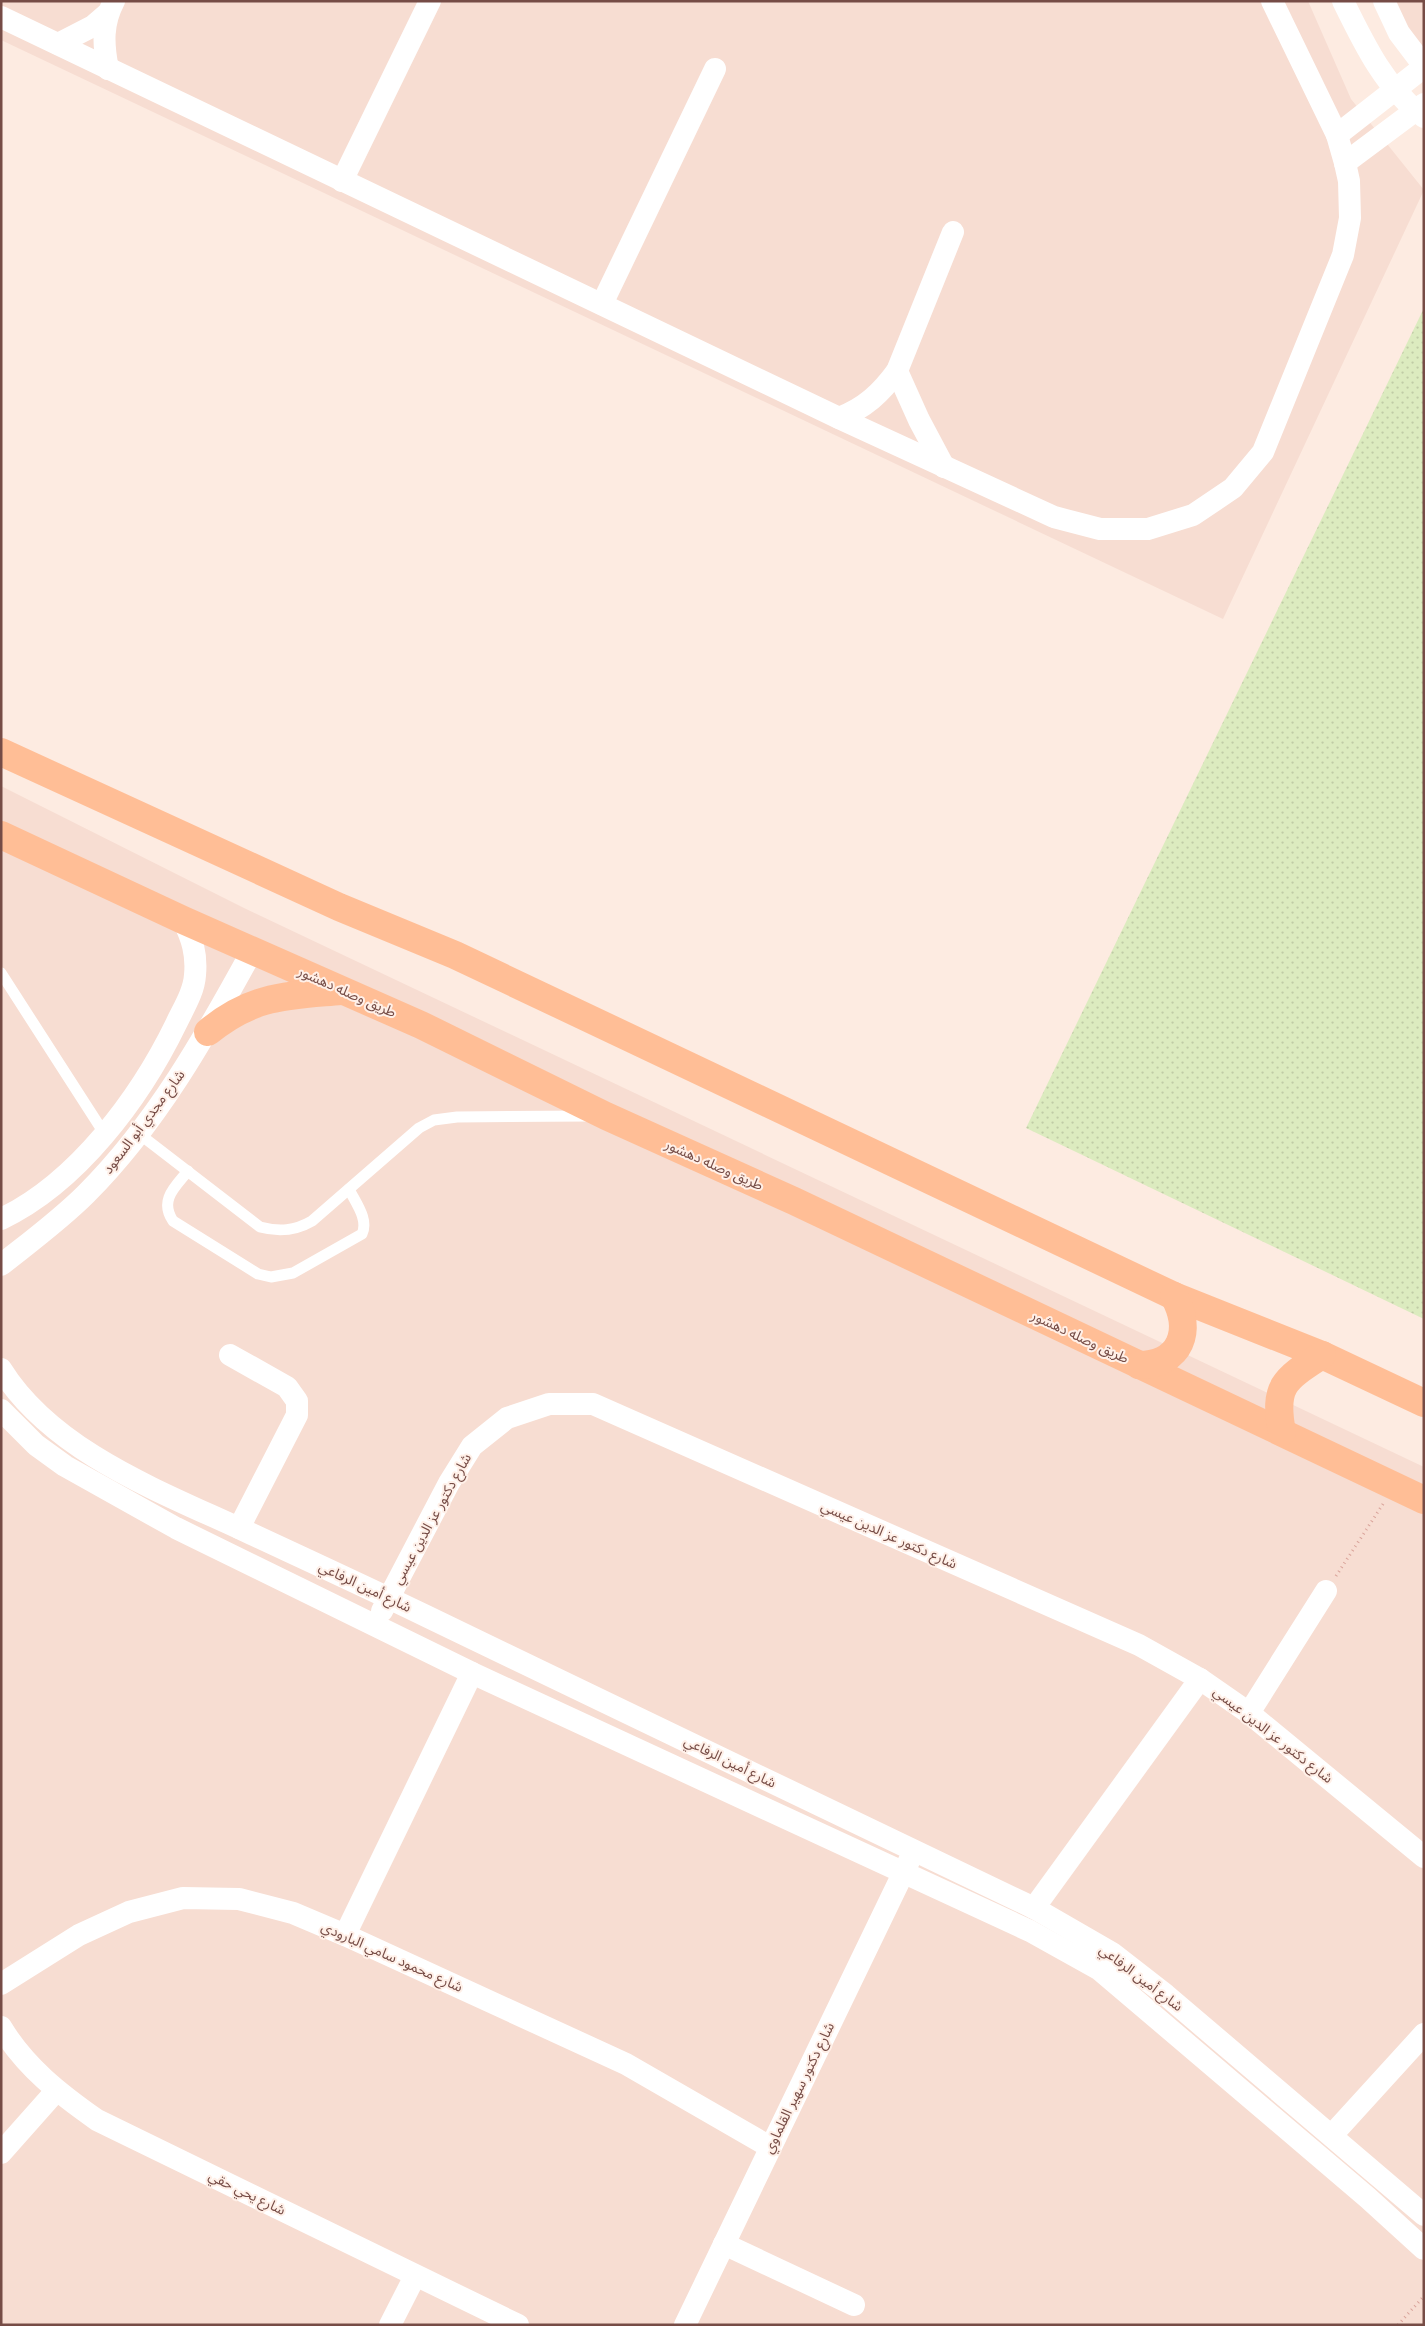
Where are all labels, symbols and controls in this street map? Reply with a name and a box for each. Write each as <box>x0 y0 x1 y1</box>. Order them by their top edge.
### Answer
street label: طريق وصله دهشور <box>294 961 399 1022</box>
street label: شارع مجدي أبو السعود <box>99 1066 190 1179</box>
street label: طريق وصله دهشور <box>661 1134 766 1195</box>
street label: طريق وصله دهشور <box>1027 1306 1132 1368</box>
street label: شارع دكتور عز الدين عيسي <box>388 1450 477 1588</box>
street label: شارع دكتور عز الدين عيسي <box>817 1496 960 1575</box>
street label: شارع أمين الرفاعي <box>315 1557 415 1618</box>
street label: شارع دكتور عز الدين عيسي <box>1208 1682 1337 1789</box>
street label: شارع أمين الرفاعي <box>680 1731 779 1794</box>
street label: شارع محمود سامي البارودي <box>318 1917 466 1998</box>
street label: شارع أمين الرفاعي <box>1094 1940 1187 2017</box>
street label: شارع دكتور سهير القلماوي <box>759 2019 840 2157</box>
street label: شارع يحي حقي <box>205 2166 289 2221</box>

